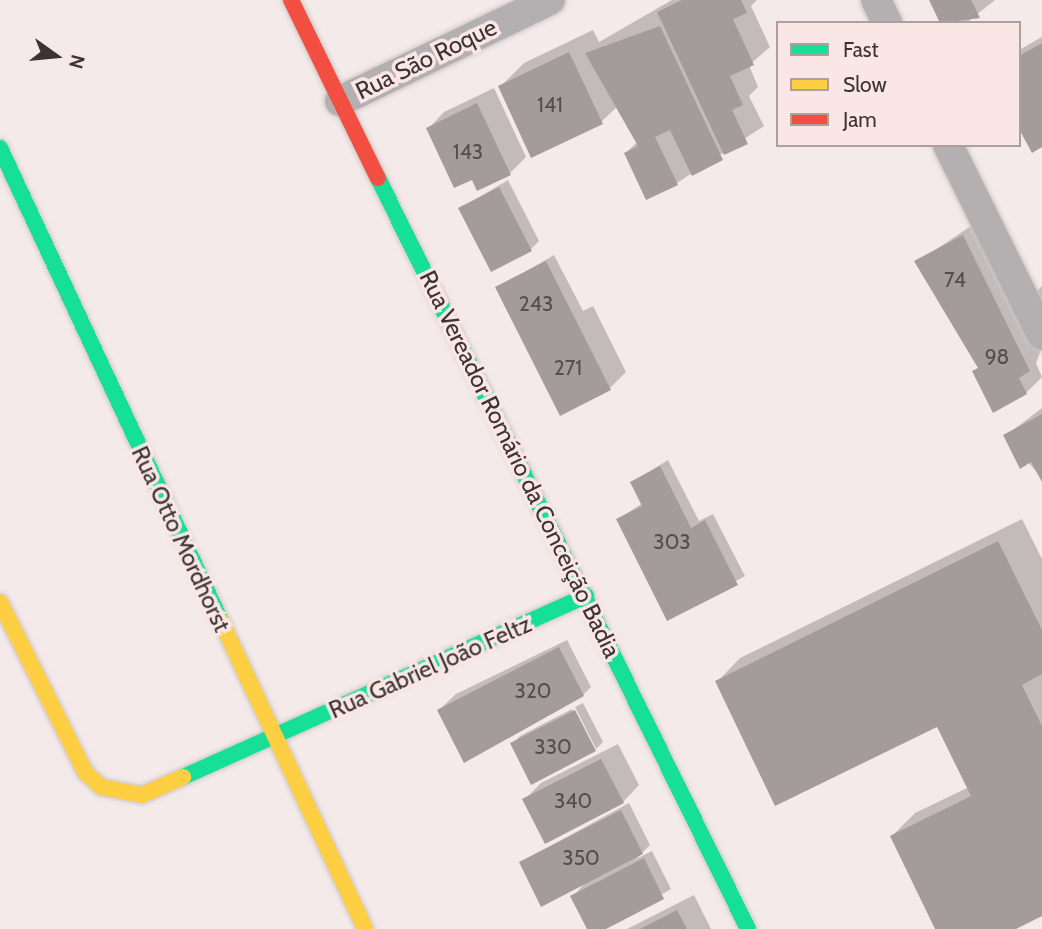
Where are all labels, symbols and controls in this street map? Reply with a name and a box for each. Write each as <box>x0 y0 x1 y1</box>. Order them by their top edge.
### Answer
street label: Rua São Roque <box>351 12 501 106</box>
north arrow <box>21 21 91 91</box>
legend <box>776 21 1021 147</box>
text: Fast <box>843 37 879 62</box>
text: N <box>64 52 90 71</box>
text: Slow <box>843 72 887 97</box>
house number: 141 <box>537 92 563 118</box>
text: Jam <box>843 107 877 132</box>
house number: 143 <box>453 139 483 165</box>
street label: Rua Vereador Romário da Conceição Badia <box>413 266 627 662</box>
house number: 74 <box>944 267 966 293</box>
house number: 243 <box>519 291 553 317</box>
house number: 98 <box>985 344 1009 370</box>
house number: 271 <box>554 355 582 381</box>
street label: Rua Otto Mordhorst <box>125 442 237 636</box>
house number: 303 <box>653 529 691 555</box>
street label: Rua Gabriel João Feltz <box>324 609 536 725</box>
house number: 320 <box>514 678 552 704</box>
house number: 330 <box>534 734 572 760</box>
house number: 340 <box>554 788 592 814</box>
house number: 350 <box>562 845 600 871</box>

